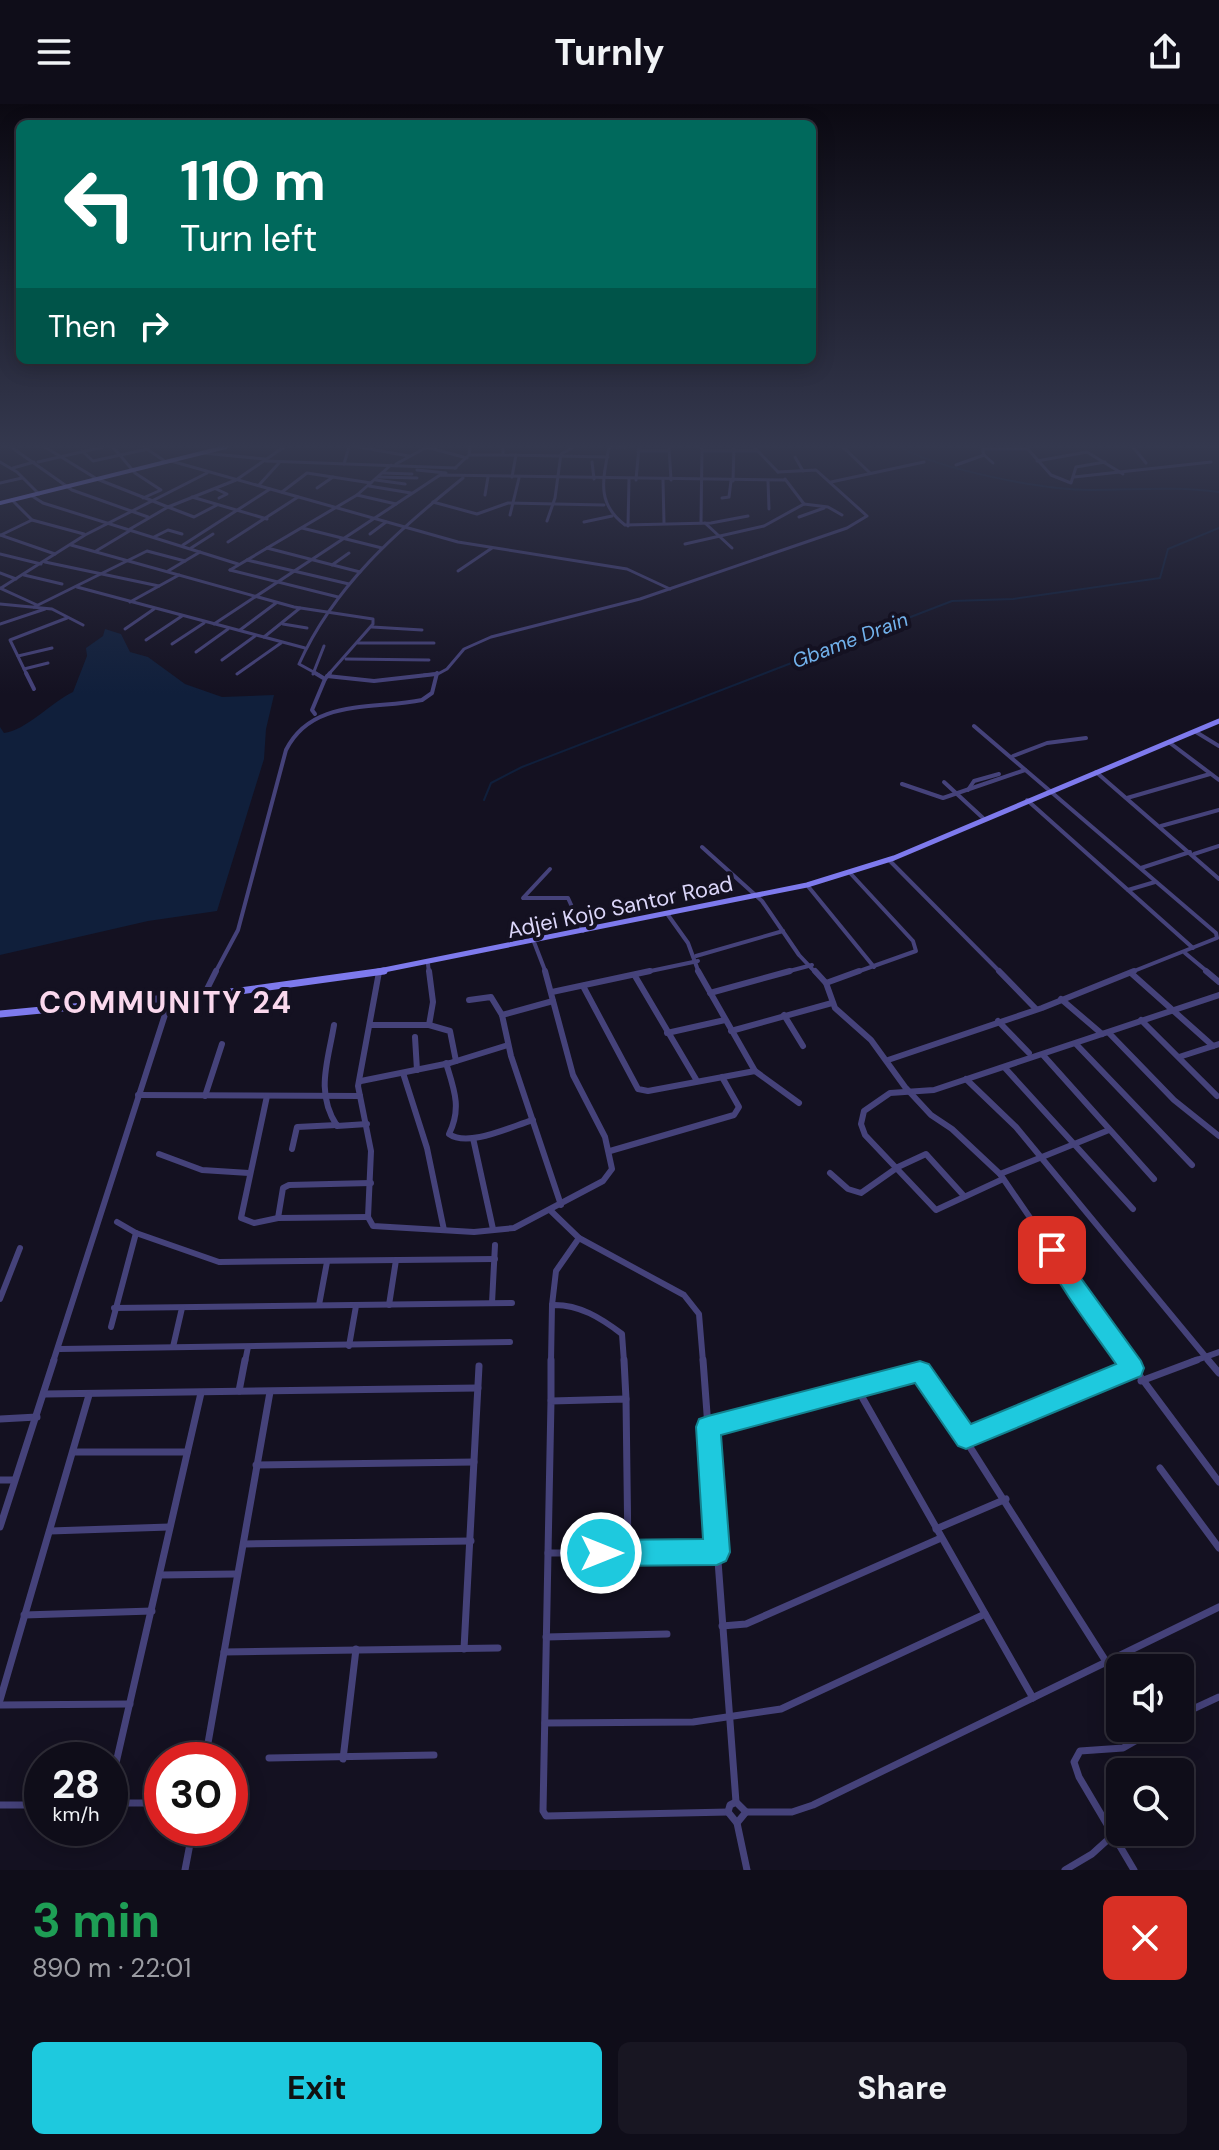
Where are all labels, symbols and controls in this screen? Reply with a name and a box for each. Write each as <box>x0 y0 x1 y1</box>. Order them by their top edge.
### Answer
text: Turnly <box>554 29 665 76</box>
icon: menu <box>32 30 76 74</box>
icon: share <box>1143 30 1187 74</box>
text: 110 m <box>180 144 326 217</box>
icon: left <box>48 152 152 256</box>
text: Turn left <box>180 215 317 262</box>
icon: right <box>132 304 176 348</box>
text: Then <box>48 307 116 346</box>
water label: Gbame Drain <box>788 606 912 674</box>
street label: Adjei Kojo Santor Road <box>504 869 736 945</box>
district label: COMMUNITY 24 <box>39 983 293 1022</box>
pin <box>1018 1216 1086 1284</box>
icon: arrive <box>1030 1228 1074 1272</box>
position arrow <box>559 1511 643 1595</box>
map controls <box>1106 1654 1194 1846</box>
button: sound <box>1106 1654 1194 1742</box>
speed limit sign: 30 <box>144 1742 248 1846</box>
text: 28 <box>52 1758 100 1810</box>
button: search <box>1106 1758 1194 1846</box>
text: km/h <box>52 1801 100 1827</box>
text: 3 min <box>32 1889 160 1952</box>
button: close <box>1103 1896 1187 1980</box>
text: 890 m · 22:01 <box>32 1951 191 1985</box>
button: Exit <box>32 2042 602 2134</box>
button: Share <box>618 2042 1187 2134</box>

